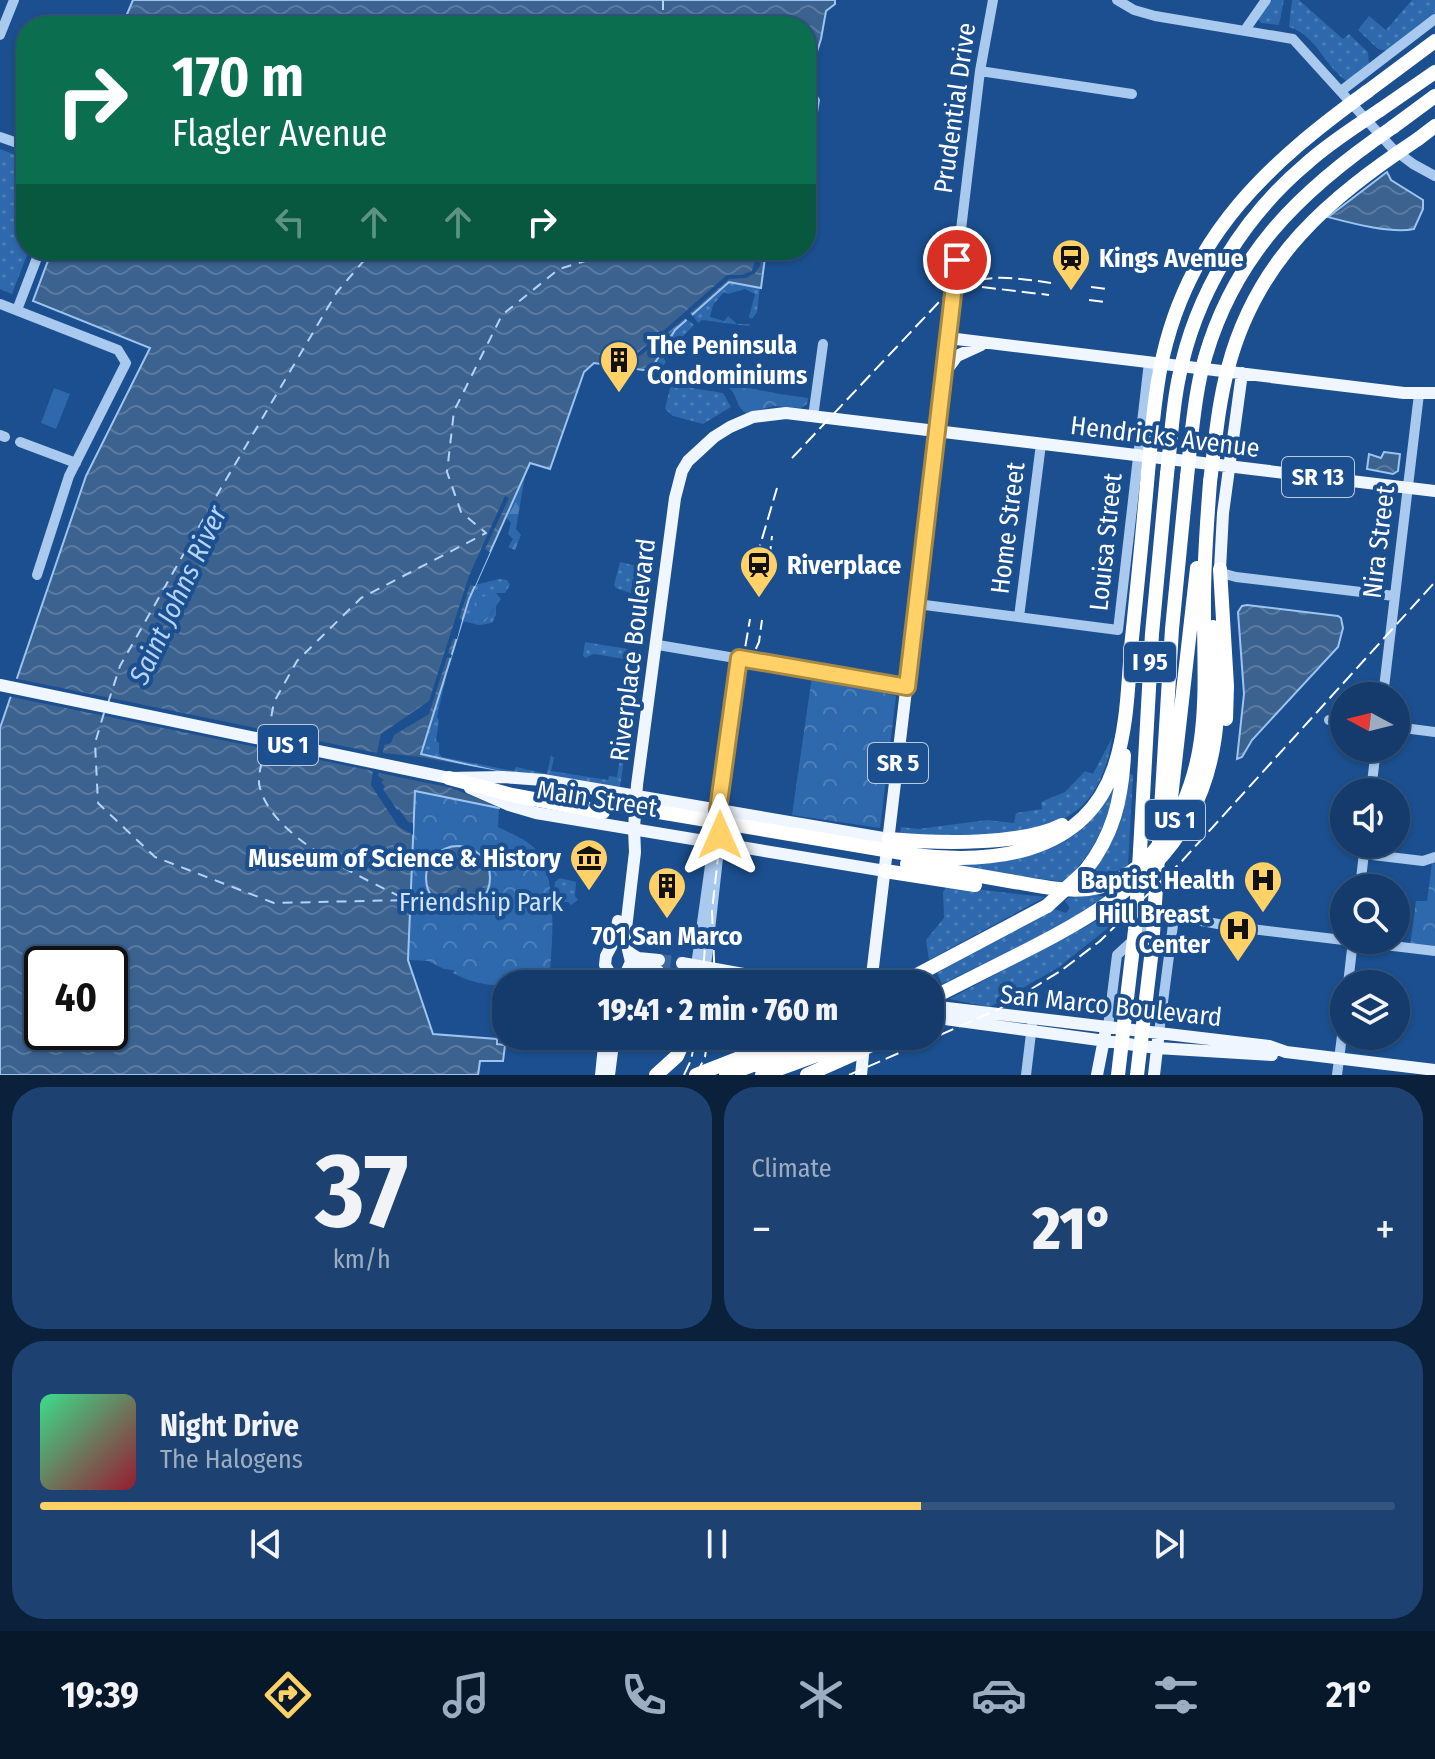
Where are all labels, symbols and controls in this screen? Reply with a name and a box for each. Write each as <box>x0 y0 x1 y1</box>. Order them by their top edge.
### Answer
street label: Prudential Drive <box>928 21 982 195</box>
text: 170 m <box>172 44 304 111</box>
icon: right <box>40 48 144 152</box>
text: Flagler Avenue <box>172 112 387 156</box>
icon: left <box>268 200 312 244</box>
icon: ahead <box>352 200 396 244</box>
icon: ahead <box>436 200 480 244</box>
icon: right <box>520 200 564 244</box>
pin <box>923 226 991 294</box>
station icon: Kings Avenue <box>1050 237 1092 292</box>
icon: arrive <box>935 238 979 282</box>
place label: Kings Avenue <box>1099 243 1244 274</box>
place label: The Peninsula Condominiums <box>647 330 807 391</box>
building icon: The Peninsula Condominiums <box>598 339 640 394</box>
street label: Hendricks Avenue <box>1069 410 1261 464</box>
road number: SR 13 <box>1282 457 1354 497</box>
street label: Home Street <box>985 460 1032 596</box>
street label: Louisa Street <box>1083 471 1129 612</box>
street label: Nira Street <box>1357 483 1401 600</box>
water label: Saint Johns River <box>122 499 234 690</box>
street label: Riverplace Boulevard <box>604 537 662 763</box>
station icon: Riverplace <box>738 544 780 599</box>
place label: Riverplace <box>787 550 901 581</box>
road number: I 95 <box>1124 642 1176 682</box>
north arrow <box>1330 682 1410 762</box>
map controls <box>1330 682 1410 1050</box>
road number: US 1 <box>258 725 318 765</box>
road number: SR 5 <box>868 743 928 783</box>
street label: Main Street <box>535 774 660 824</box>
button: sound <box>1330 778 1410 858</box>
position arrow <box>678 793 762 877</box>
road number: US 1 <box>1145 800 1205 840</box>
museum icon: Museum of Science & History <box>568 837 610 892</box>
place label: Museum of Science & History <box>248 843 562 874</box>
hospital icon: Baptist Health <box>1242 859 1284 914</box>
building icon: 701 San Marco <box>646 865 688 920</box>
place label: Baptist Health <box>1080 865 1235 896</box>
button: search <box>1330 874 1410 954</box>
park label: Friendship Park <box>399 887 564 918</box>
place label: Hill Breast Center <box>1098 899 1211 960</box>
hospital icon: Hill Breast Center <box>1217 908 1259 963</box>
place label: 701 San Marco <box>591 921 743 952</box>
speed limit sign: 40 <box>24 946 128 1050</box>
button: layers <box>1330 970 1410 1050</box>
street label: San Marco Boulevard <box>999 979 1223 1033</box>
text: 19:41 · 2 min · 760 m <box>598 992 838 1028</box>
text: 37 <box>315 1129 408 1254</box>
text: Climate <box>752 1153 832 1184</box>
text: 21° <box>1033 1193 1114 1265</box>
text: − <box>752 1203 771 1256</box>
text: + <box>1375 1203 1395 1256</box>
text: km/h <box>333 1244 391 1275</box>
text: Night Drive <box>160 1408 299 1444</box>
text: The Halogens <box>160 1444 303 1475</box>
icon: previous <box>244 1522 288 1566</box>
icon: pause <box>695 1522 739 1566</box>
icon: next <box>1147 1522 1191 1566</box>
icon: directions <box>260 1667 316 1723</box>
icon: music <box>438 1667 494 1723</box>
icon: phone <box>616 1667 672 1723</box>
icon: climate <box>793 1667 849 1723</box>
icon: car <box>971 1667 1027 1723</box>
icon: filters <box>1148 1667 1204 1723</box>
text: 19:39 <box>61 1673 139 1717</box>
text: 21° <box>1326 1673 1374 1717</box>

